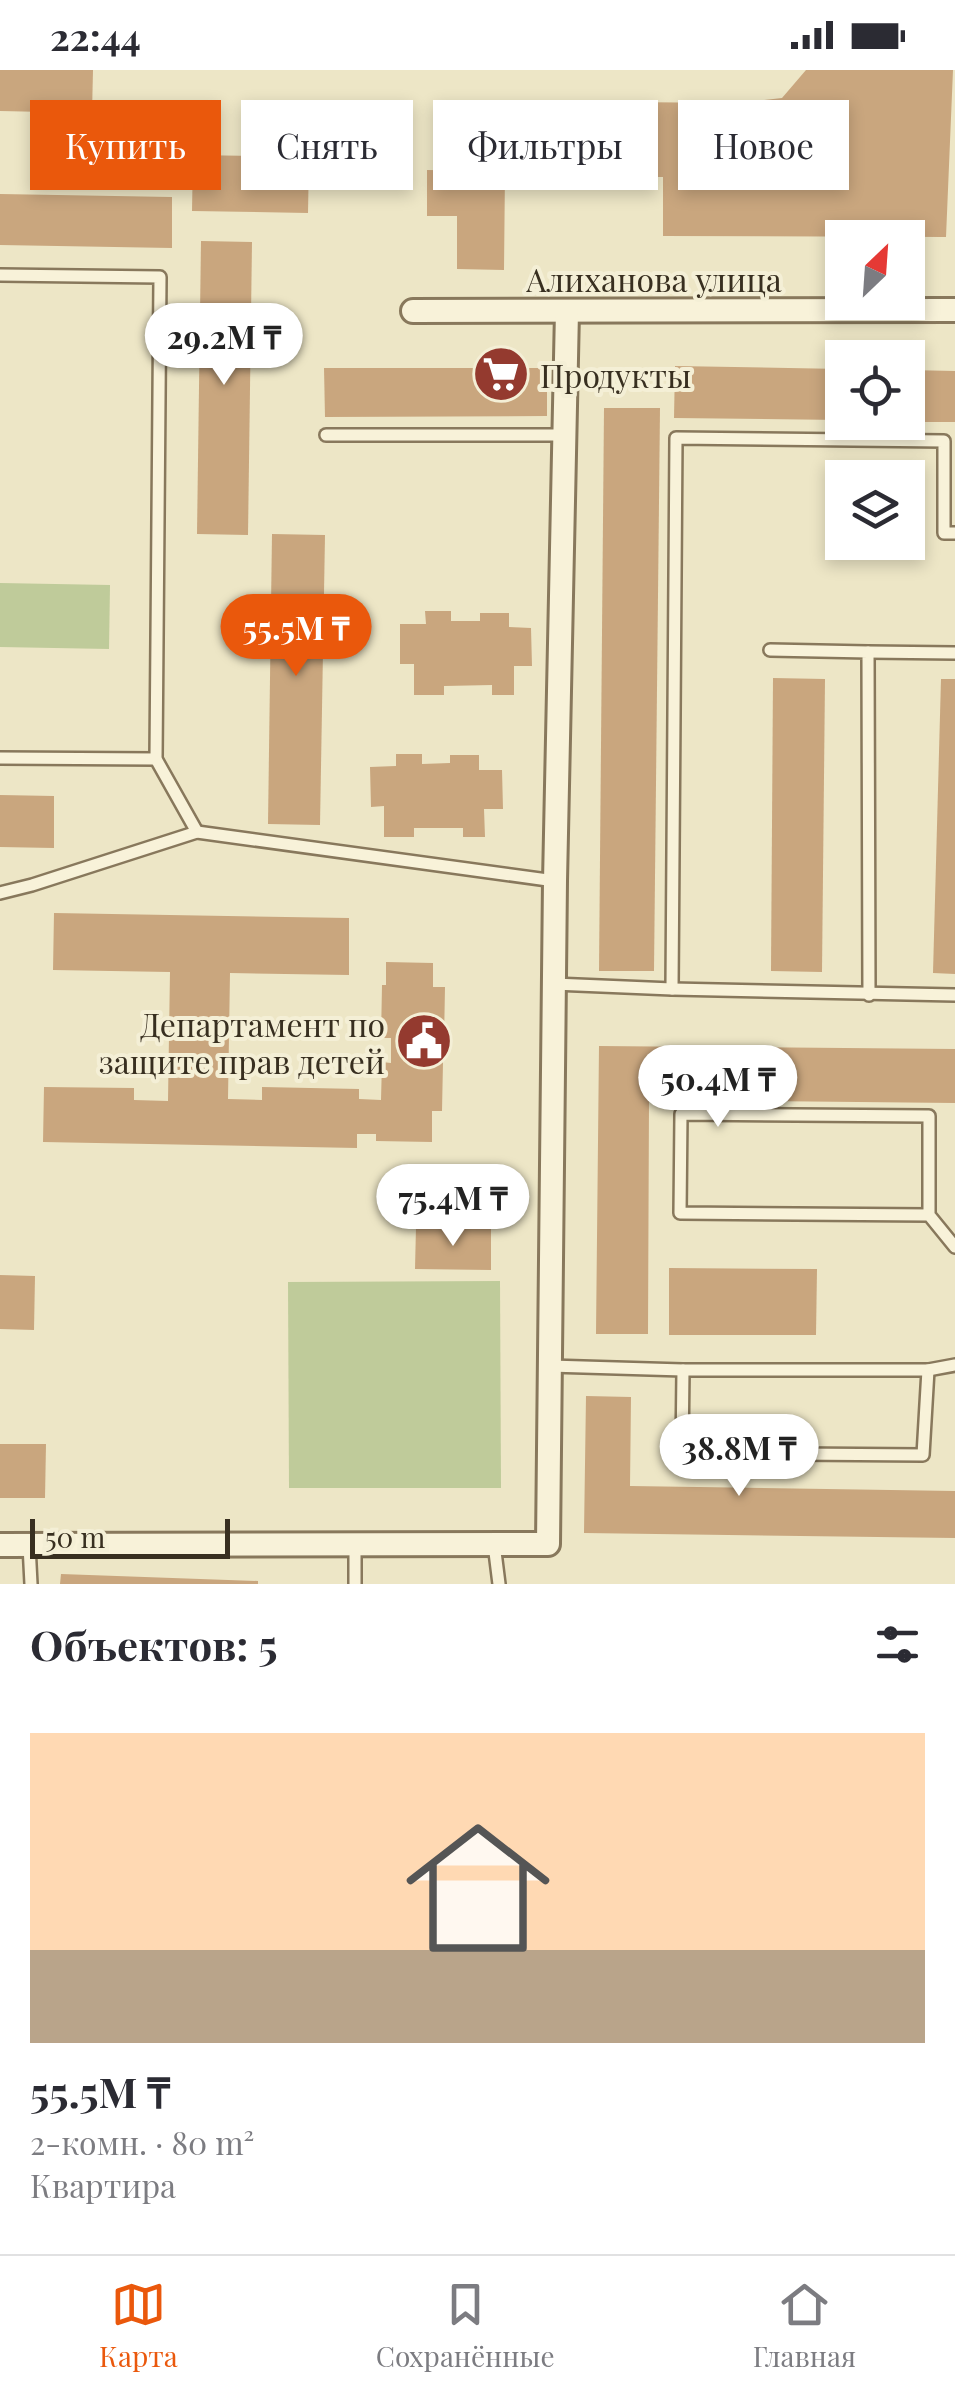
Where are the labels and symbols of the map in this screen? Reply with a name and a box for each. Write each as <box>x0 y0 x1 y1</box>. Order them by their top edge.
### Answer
north arrow <box>825 220 925 320</box>
street label: Алиханова улица <box>525 257 782 300</box>
pin: 29.2M ₸ <box>132 303 316 388</box>
supermarket icon: Продукты <box>471 344 531 404</box>
place label: Продукты <box>540 353 691 396</box>
pin: 55.5M ₸ <box>204 594 388 679</box>
place label: Департамент по защите прав детей <box>99 1002 385 1082</box>
public building icon: Департамент по защите прав детей <box>394 1011 454 1071</box>
pin: 50.4M ₸ <box>626 1045 810 1130</box>
pin: 75.4M ₸ <box>361 1164 545 1249</box>
pin: 38.8M ₸ <box>647 1414 831 1499</box>
scale bar <box>30 1514 230 1558</box>

